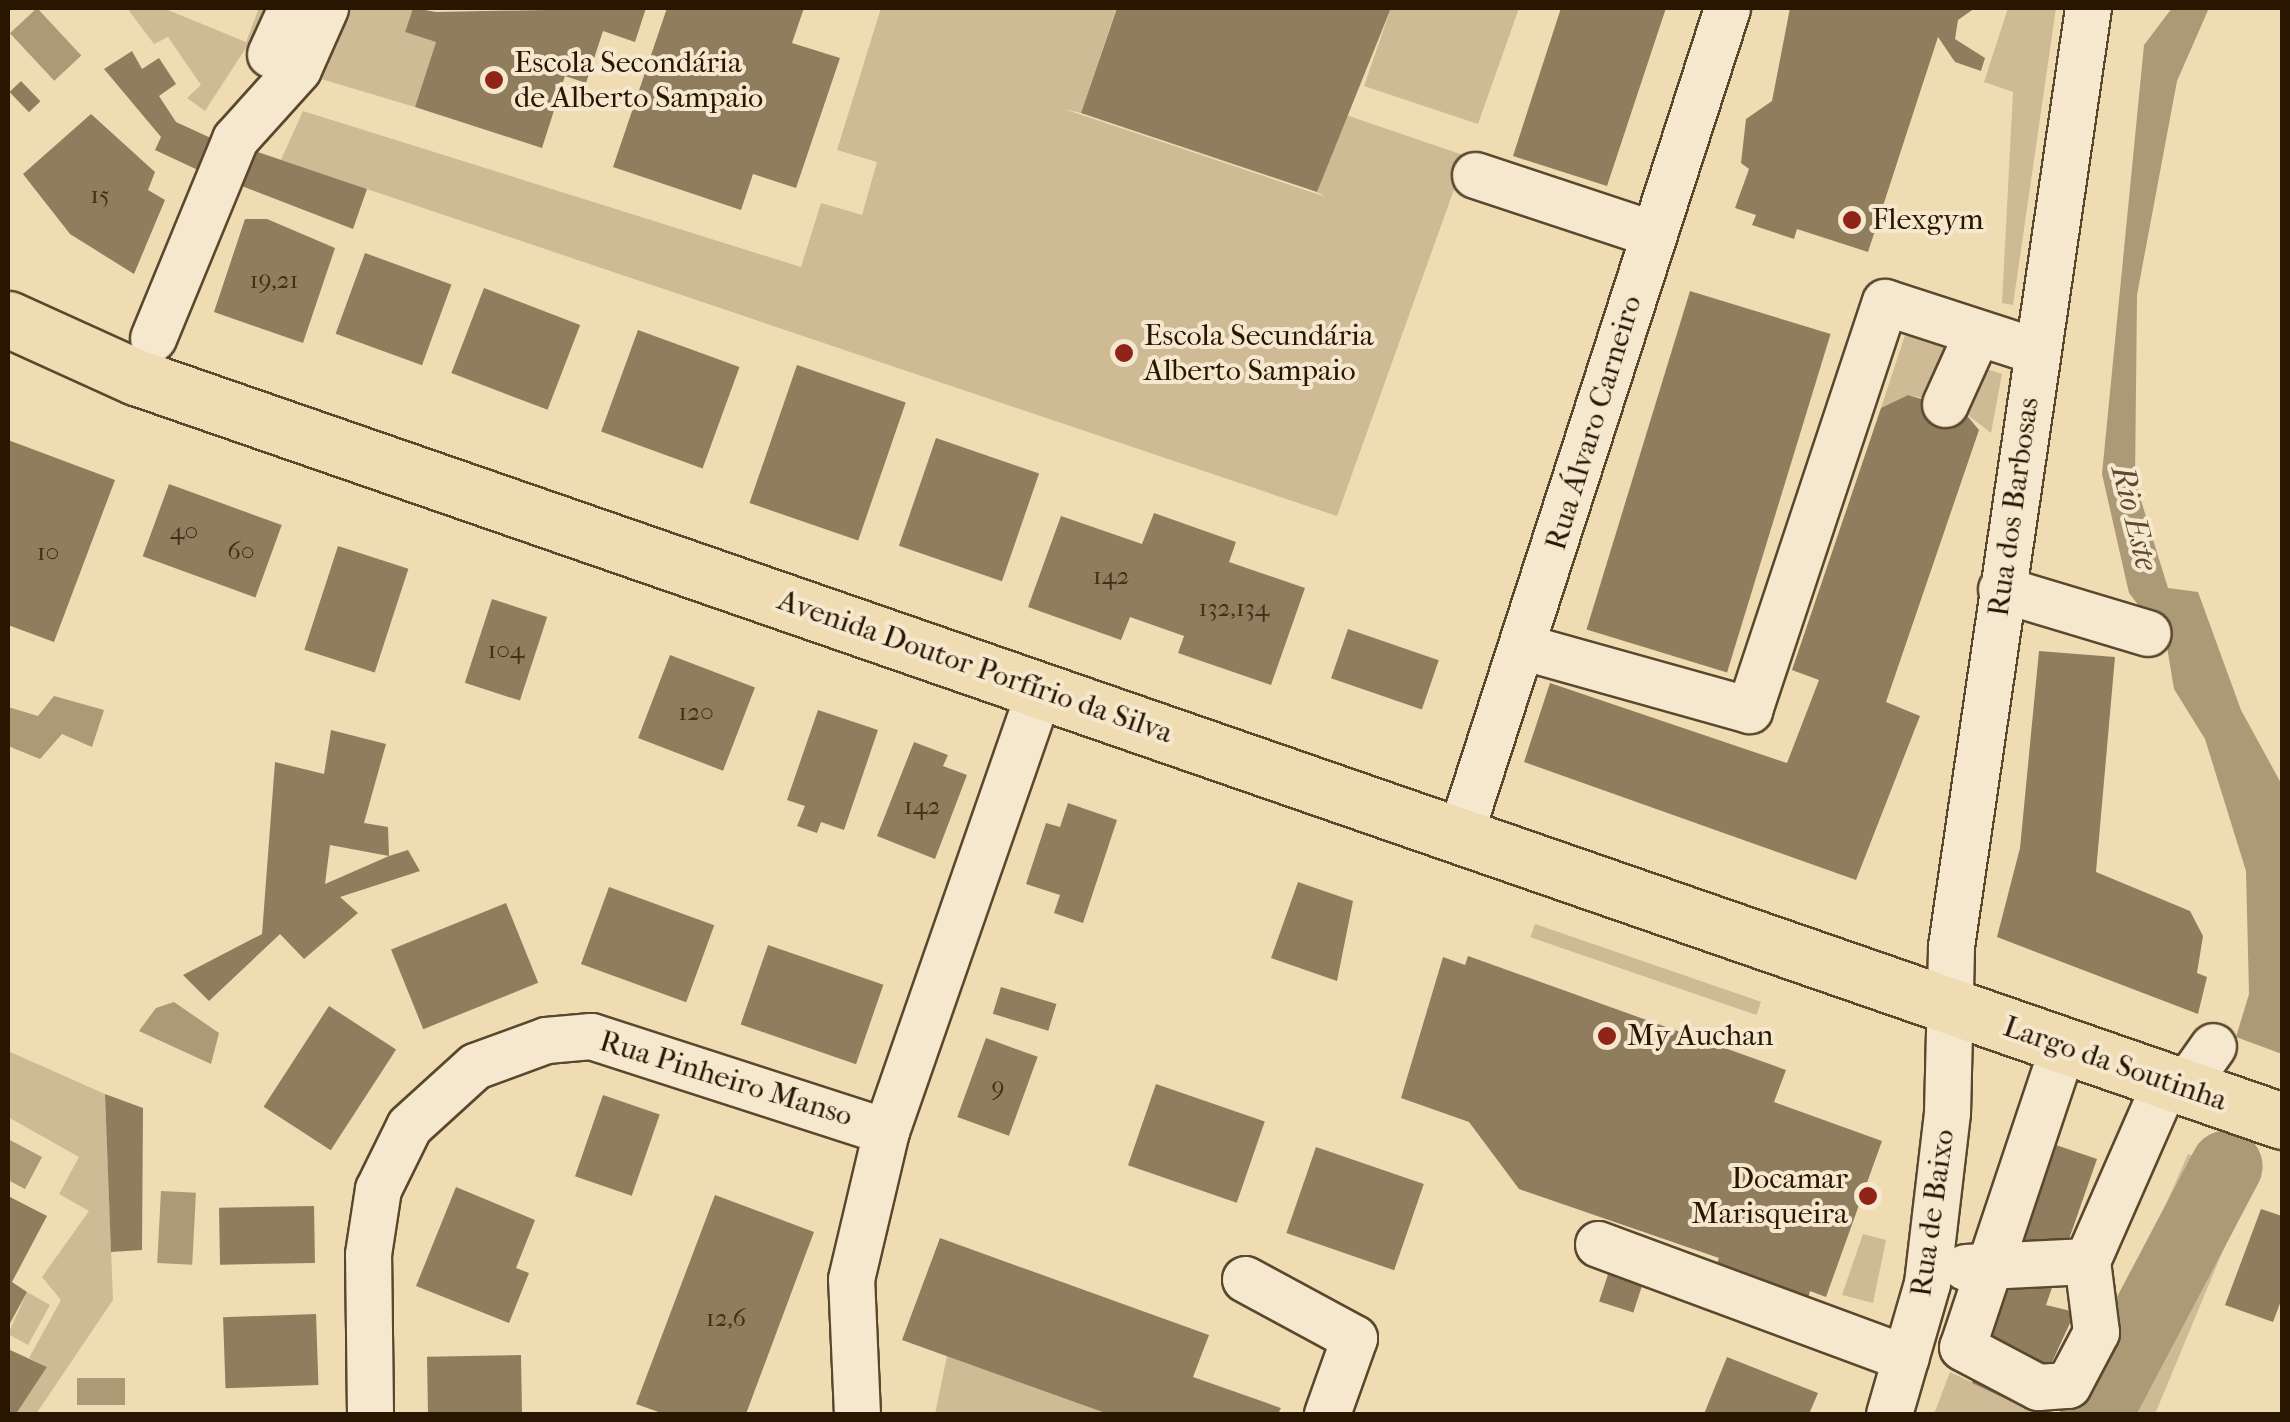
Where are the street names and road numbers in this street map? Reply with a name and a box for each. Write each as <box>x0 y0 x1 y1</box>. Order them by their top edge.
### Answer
street label: Rua Álvaro Carneiro <box>1538 291 1650 555</box>
street label: Rua dos Barbosas <box>1981 395 2047 619</box>
street label: Avenida Doutor Porfírio da Silva <box>773 582 1177 752</box>
street label: Largo da Soutinha <box>1999 1009 2231 1119</box>
street label: Rua Pinheiro Manso <box>595 1023 857 1135</box>
street label: Rua de Baixo <box>1903 1127 1963 1299</box>

